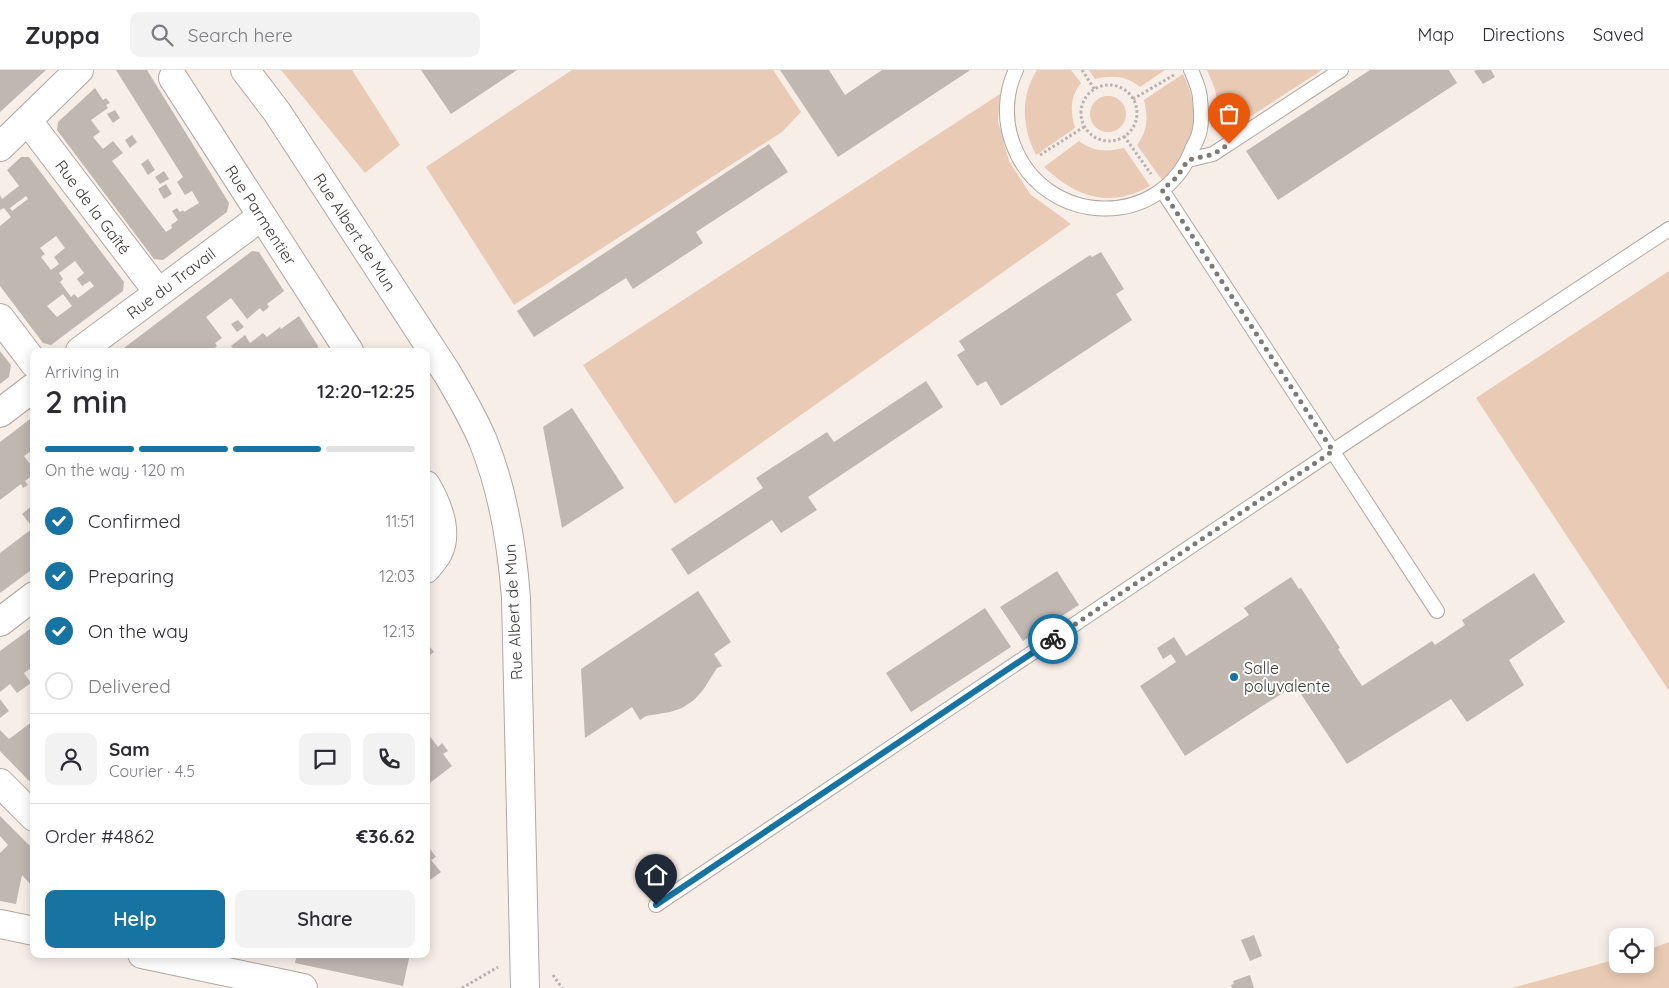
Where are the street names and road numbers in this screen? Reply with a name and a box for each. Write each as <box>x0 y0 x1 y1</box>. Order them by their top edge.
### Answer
street label: Rue de la Gaîté <box>51 156 135 258</box>
street label: Rue Parmentier <box>221 161 301 269</box>
street label: Rue Albert de Mun <box>309 169 401 295</box>
street label: Rue du Travail <box>123 243 219 323</box>
street label: Rue Albert de Mun <box>499 543 527 681</box>

